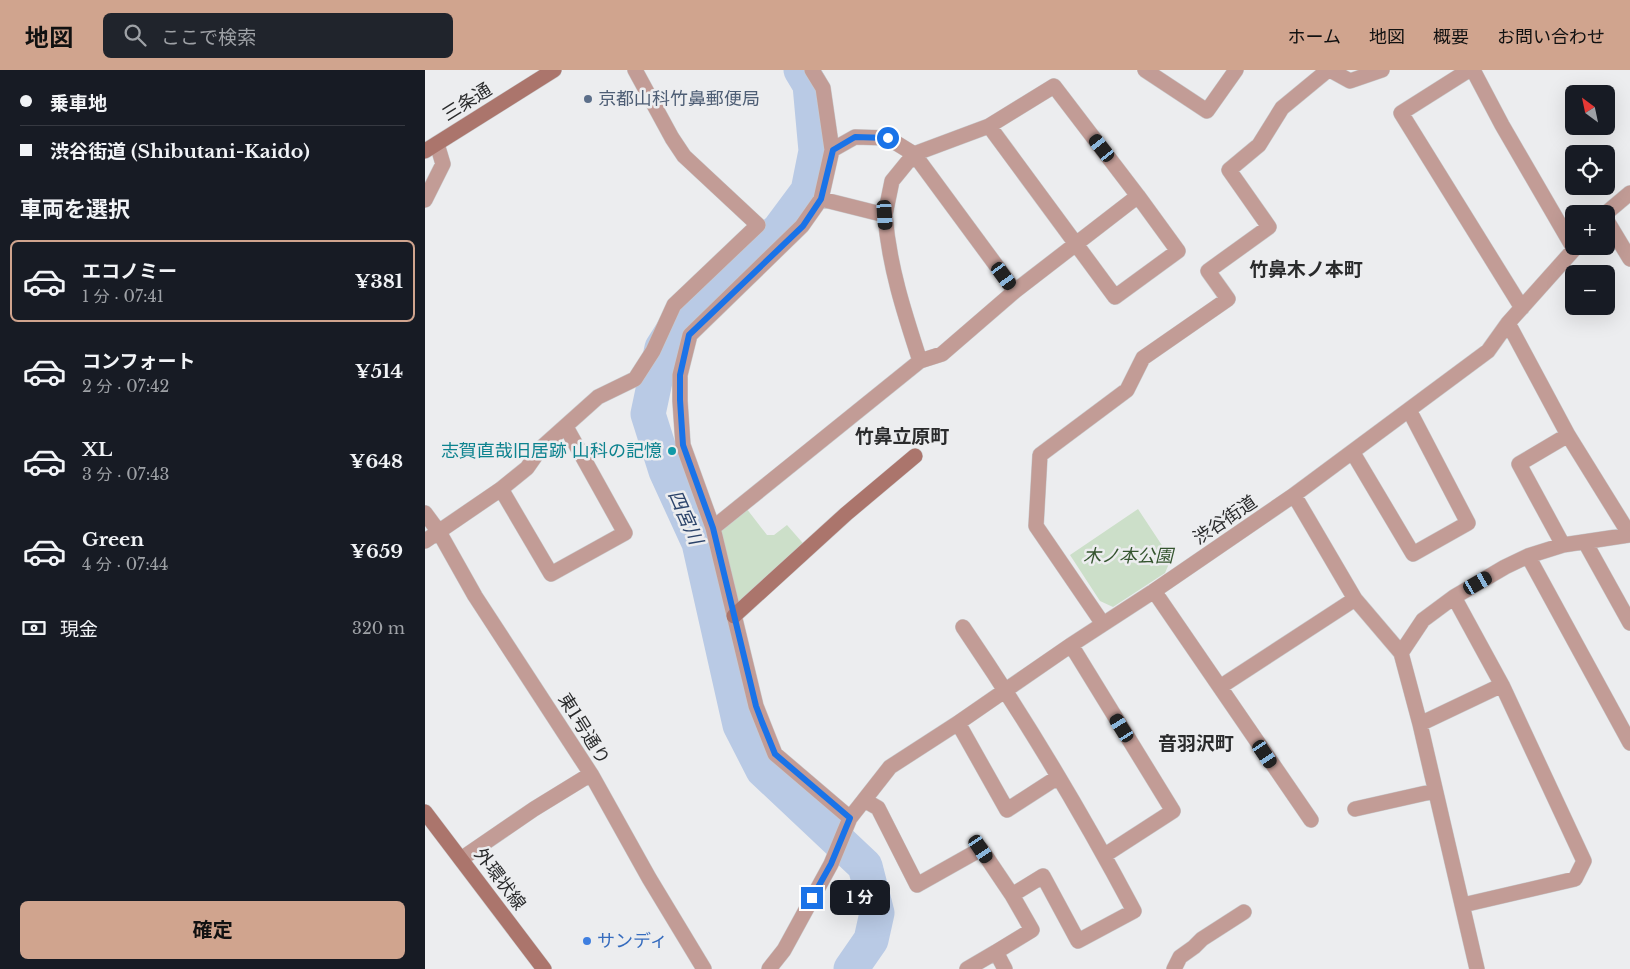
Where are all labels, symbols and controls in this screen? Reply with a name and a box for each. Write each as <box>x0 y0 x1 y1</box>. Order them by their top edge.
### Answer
search box <box>103 13 453 58</box>
icon: search <box>121 21 149 49</box>
text: 地図 <box>25 23 73 52</box>
text: ここで検索 <box>161 26 256 49</box>
text: ホーム <box>1288 26 1341 48</box>
text: 地図 <box>1369 26 1405 48</box>
text: 概要 <box>1433 26 1469 48</box>
text: お問い合わせ <box>1497 26 1605 48</box>
street label: 三条通 <box>438 78 496 126</box>
north arrow <box>1565 85 1615 135</box>
map controls <box>1565 85 1615 315</box>
place label: 京都山科竹鼻郵便局 <box>598 88 760 110</box>
text: 乗車地 <box>50 92 107 115</box>
marker: 京都山科竹鼻郵便局 <box>582 93 594 105</box>
route start <box>877 127 899 149</box>
car <box>1086 132 1117 164</box>
text: 渋谷街道 (Shibutani-Kaido) <box>50 140 310 163</box>
button: locate <box>1565 145 1615 195</box>
text: 車両を選択 <box>20 196 130 223</box>
car <box>876 200 893 230</box>
button: + <box>1565 205 1615 255</box>
district label: 竹鼻木ノ本町 <box>1249 258 1363 281</box>
icon: car <box>22 259 67 304</box>
car <box>989 259 1018 293</box>
text: エコノミー <box>82 260 177 283</box>
button: − <box>1565 265 1615 315</box>
text: ¥381 <box>354 270 403 293</box>
text: 1 分 · 07:41 <box>82 286 164 306</box>
icon: car <box>22 349 67 394</box>
text: コンフォート <box>82 350 195 373</box>
text: ¥514 <box>355 360 403 383</box>
text: 2 分 · 07:42 <box>82 376 169 396</box>
district label: 竹鼻立原町 <box>854 425 950 448</box>
text: XL <box>82 438 112 461</box>
icon: car <box>22 439 67 484</box>
place label: 志賀直哉旧居跡 山科の記憶 <box>441 440 662 462</box>
marker: 志賀直哉旧居跡 山科の記憶 <box>666 445 678 457</box>
text: ¥648 <box>349 450 403 473</box>
text: 3 分 · 07:43 <box>82 464 169 484</box>
water label: 四宮川 <box>663 486 708 550</box>
street label: 渋谷街道 <box>1189 491 1261 549</box>
text: Green <box>82 528 144 551</box>
icon: car <box>22 529 67 574</box>
text: ¥659 <box>350 540 403 563</box>
park label: 木ノ本公園 <box>1083 545 1176 567</box>
text: 4 分 · 07:44 <box>82 554 168 574</box>
car <box>1461 569 1494 597</box>
icon: cash <box>20 614 48 642</box>
text: 現金 <box>60 618 98 641</box>
text: 320 m <box>352 618 405 638</box>
street label: 東1号通り <box>553 689 615 769</box>
car <box>1107 711 1136 745</box>
district label: 音羽沢町 <box>1158 732 1234 755</box>
car <box>1250 737 1279 771</box>
car <box>966 832 995 866</box>
street label: 外環状線 <box>470 844 530 914</box>
callout: 1 分 <box>829 880 889 916</box>
route end <box>801 887 823 909</box>
text: 1 分 <box>846 887 874 907</box>
button: 確定 <box>20 901 405 959</box>
place label: サンディ <box>597 930 668 952</box>
marker: サンディ <box>581 935 593 947</box>

